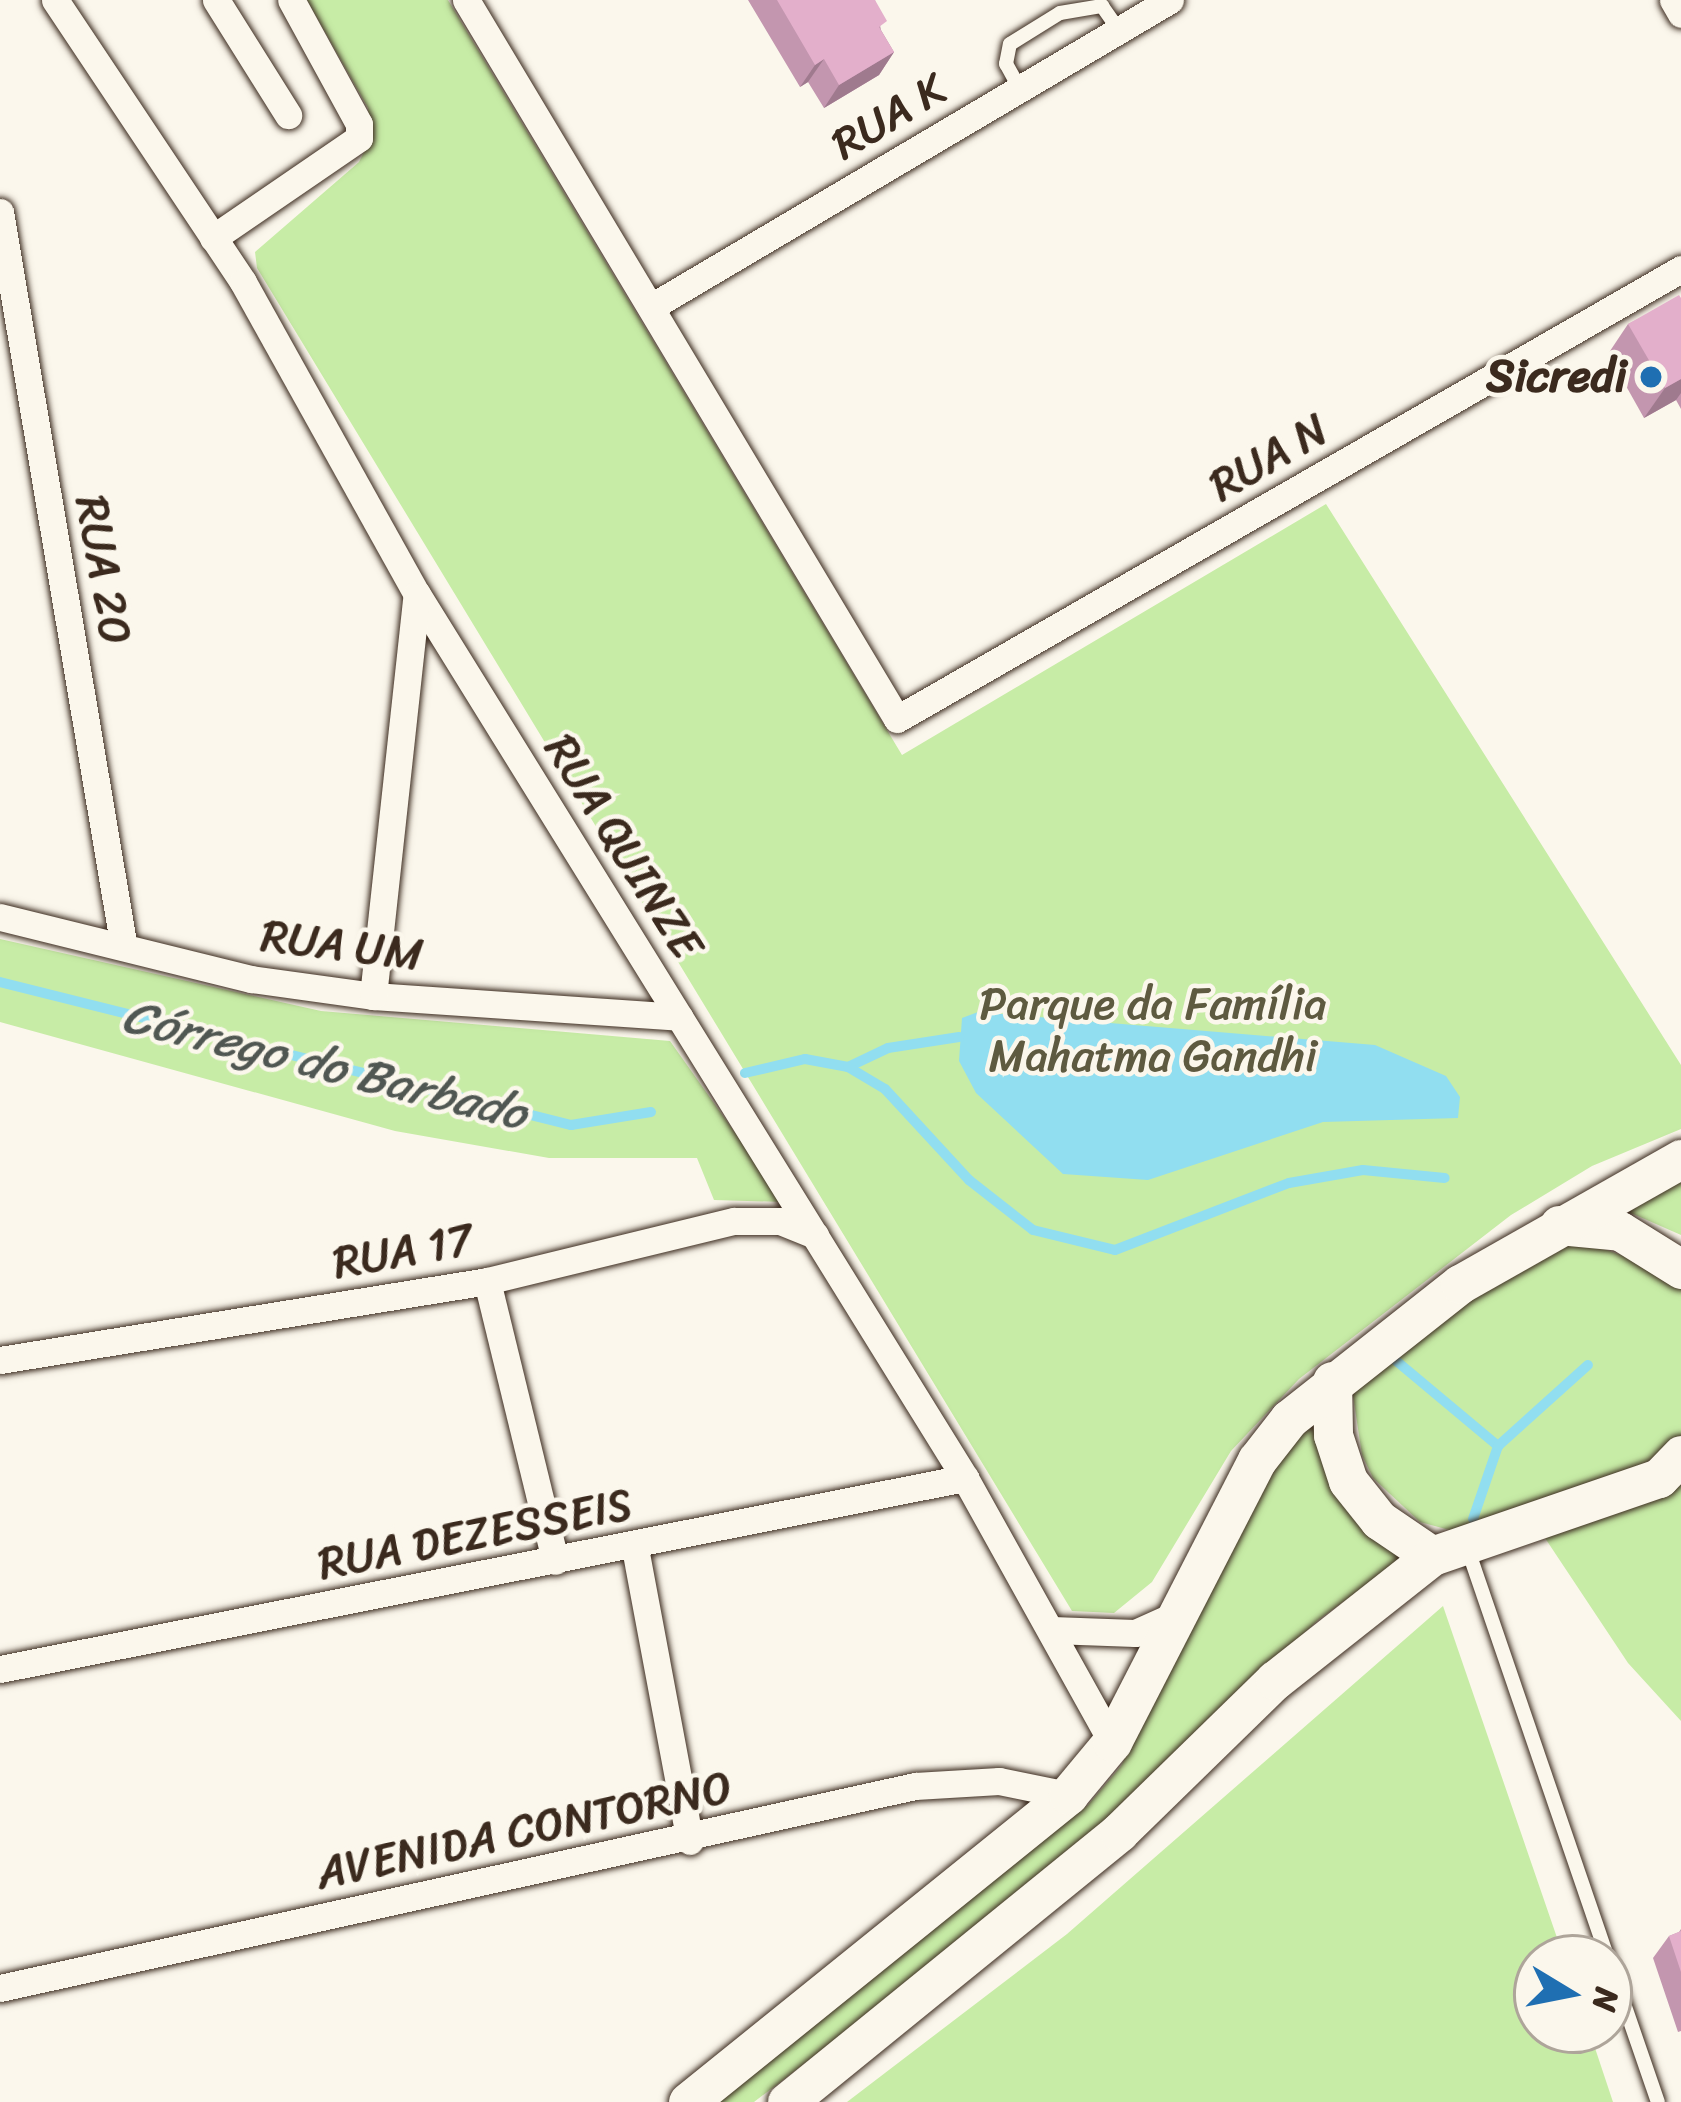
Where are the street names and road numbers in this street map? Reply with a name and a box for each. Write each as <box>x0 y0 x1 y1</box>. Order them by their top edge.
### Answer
street label: RUA K <box>822 62 956 172</box>
street label: RUA N <box>1201 403 1337 513</box>
street label: RUA 20 <box>63 491 143 649</box>
street label: RUA QUINZE <box>534 726 712 968</box>
street label: RUA UM <box>258 909 426 983</box>
street label: RUA 17 <box>329 1213 477 1291</box>
street label: RUA DEZESSEIS <box>312 1478 638 1592</box>
street label: AVENIDA CONTORNO <box>311 1761 737 1901</box>

